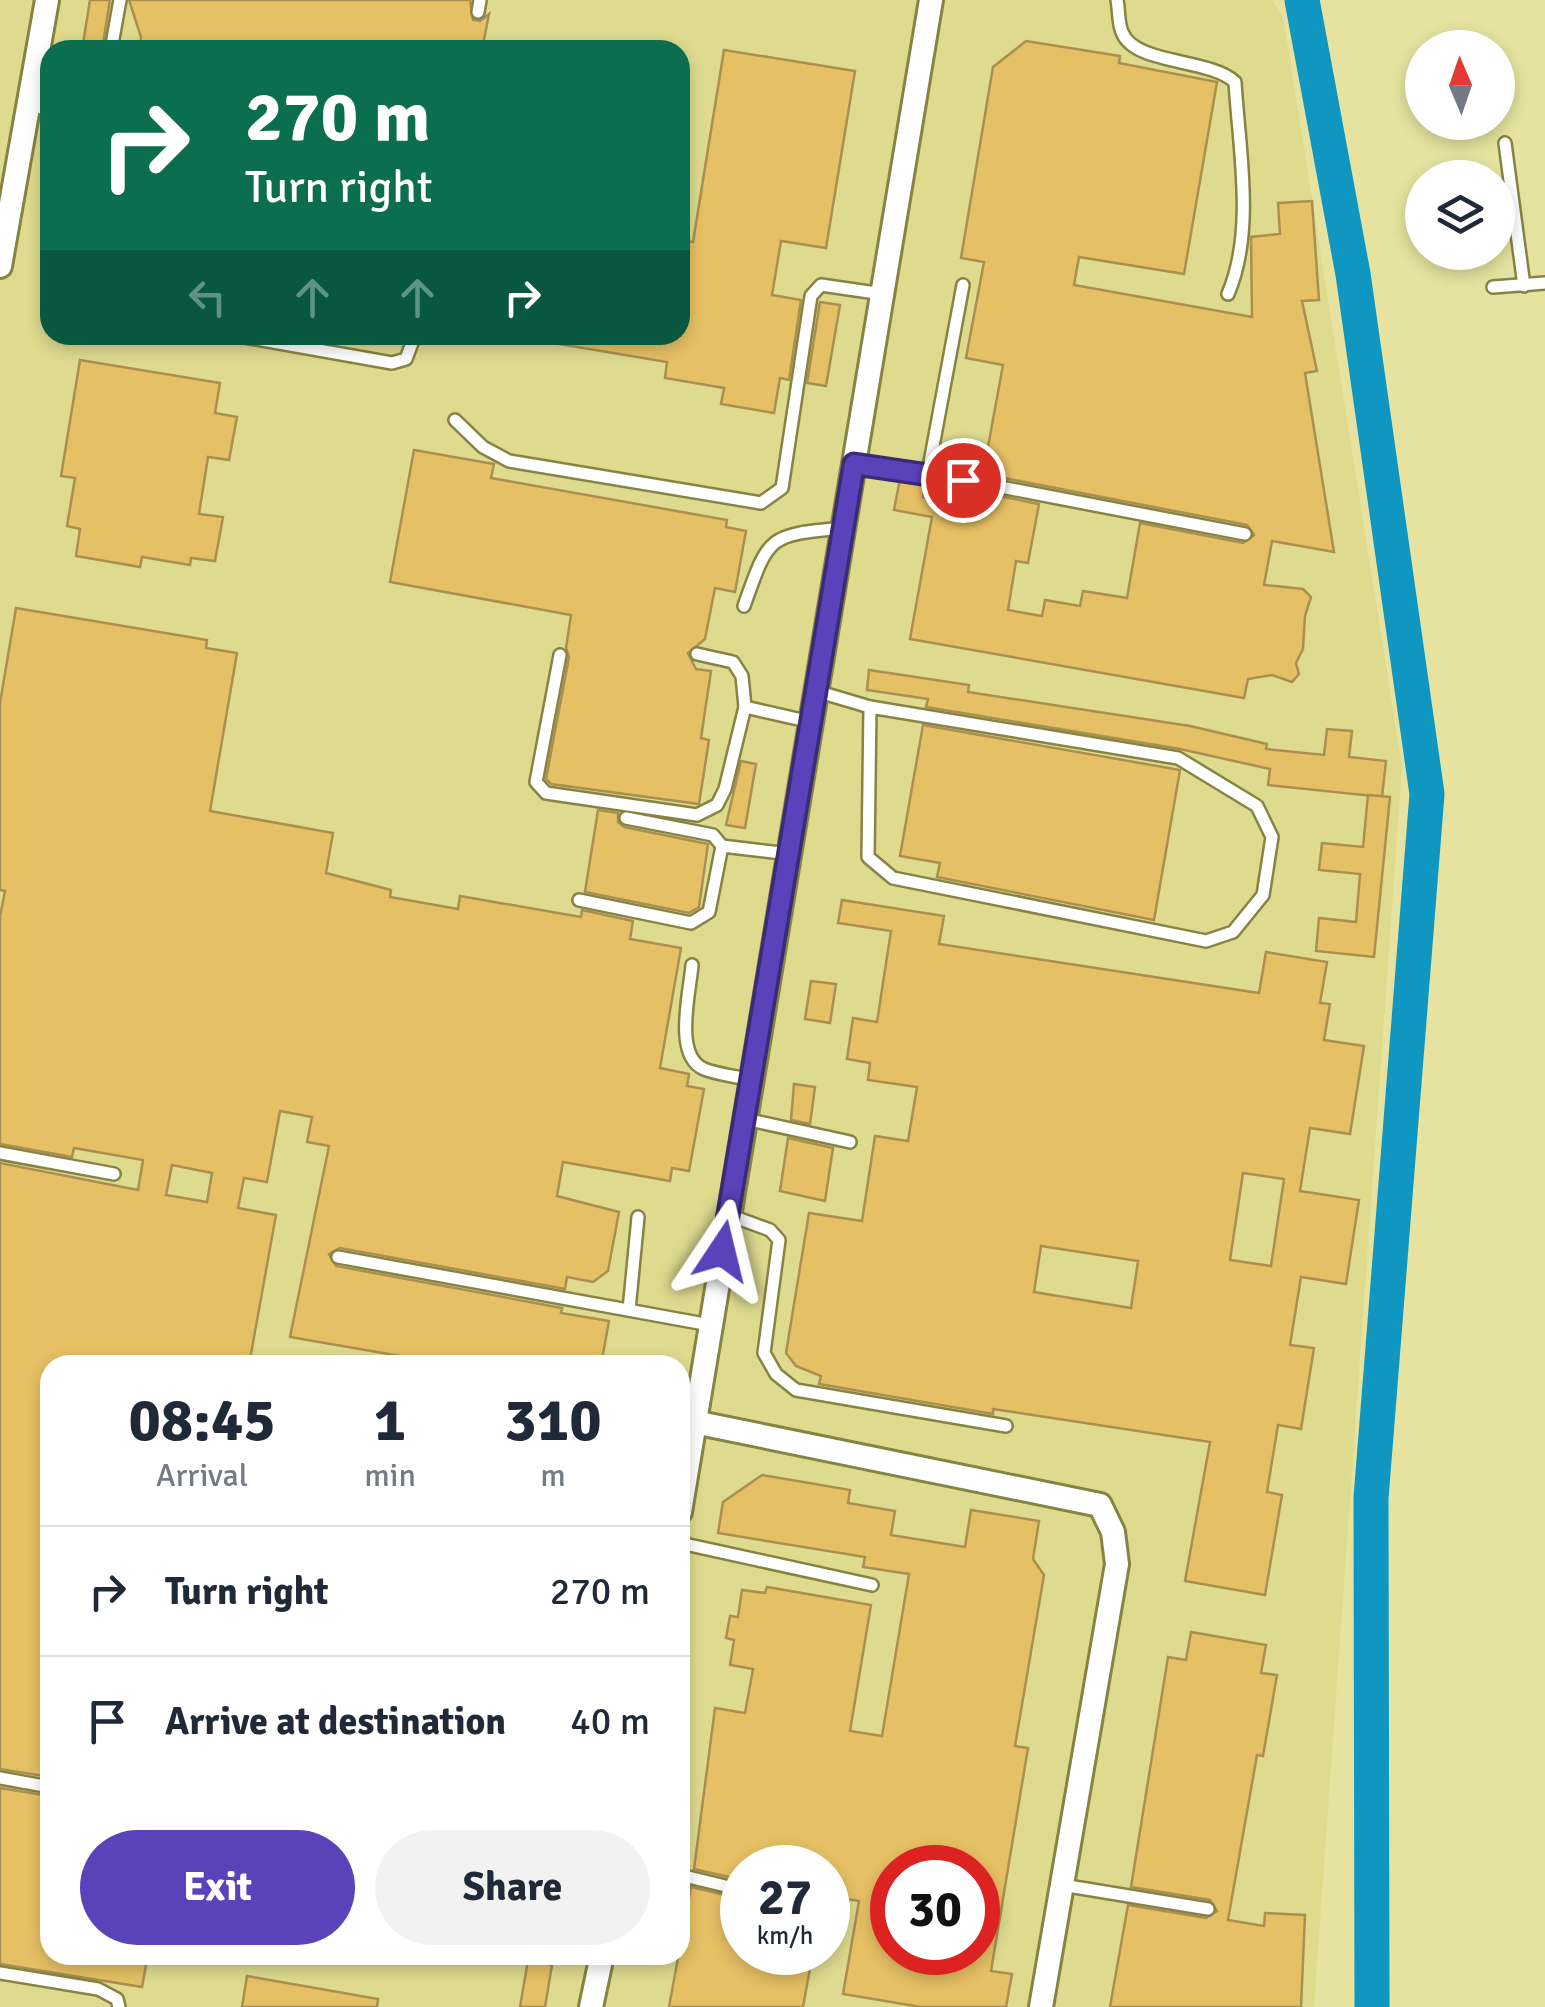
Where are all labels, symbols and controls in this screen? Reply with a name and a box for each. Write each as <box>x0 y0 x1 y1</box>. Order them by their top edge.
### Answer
north arrow <box>1405 30 1515 140</box>
map controls <box>1405 30 1515 270</box>
text: 270 m <box>245 74 430 160</box>
icon: right <box>80 80 210 210</box>
text: Turn right <box>245 160 433 215</box>
button: layers <box>1405 160 1515 270</box>
icon: left <box>180 270 235 325</box>
icon: ahead <box>285 270 340 325</box>
icon: ahead <box>390 270 445 325</box>
icon: right <box>495 270 550 325</box>
pin <box>921 438 1006 523</box>
icon: arrive <box>936 453 991 508</box>
position arrow <box>670 1199 774 1303</box>
text: 08:45 <box>128 1384 276 1458</box>
text: 1 <box>374 1384 406 1458</box>
text: 310 <box>504 1384 602 1458</box>
text: Arrival <box>156 1456 248 1495</box>
text: min <box>364 1456 416 1495</box>
text: m <box>540 1456 566 1495</box>
icon: right <box>80 1564 135 1619</box>
text: Turn right <box>165 1568 329 1615</box>
text: 270 m <box>550 1568 650 1615</box>
icon: arrive <box>80 1694 135 1749</box>
text: Arrive at destination <box>165 1698 506 1745</box>
text: 40 m <box>570 1698 650 1745</box>
button: Exit <box>80 1830 355 1945</box>
button: Share <box>375 1830 650 1945</box>
speed limit sign: 30 <box>870 1845 1000 1975</box>
text: 27 <box>758 1867 812 1929</box>
text: km/h <box>757 1920 813 1951</box>

